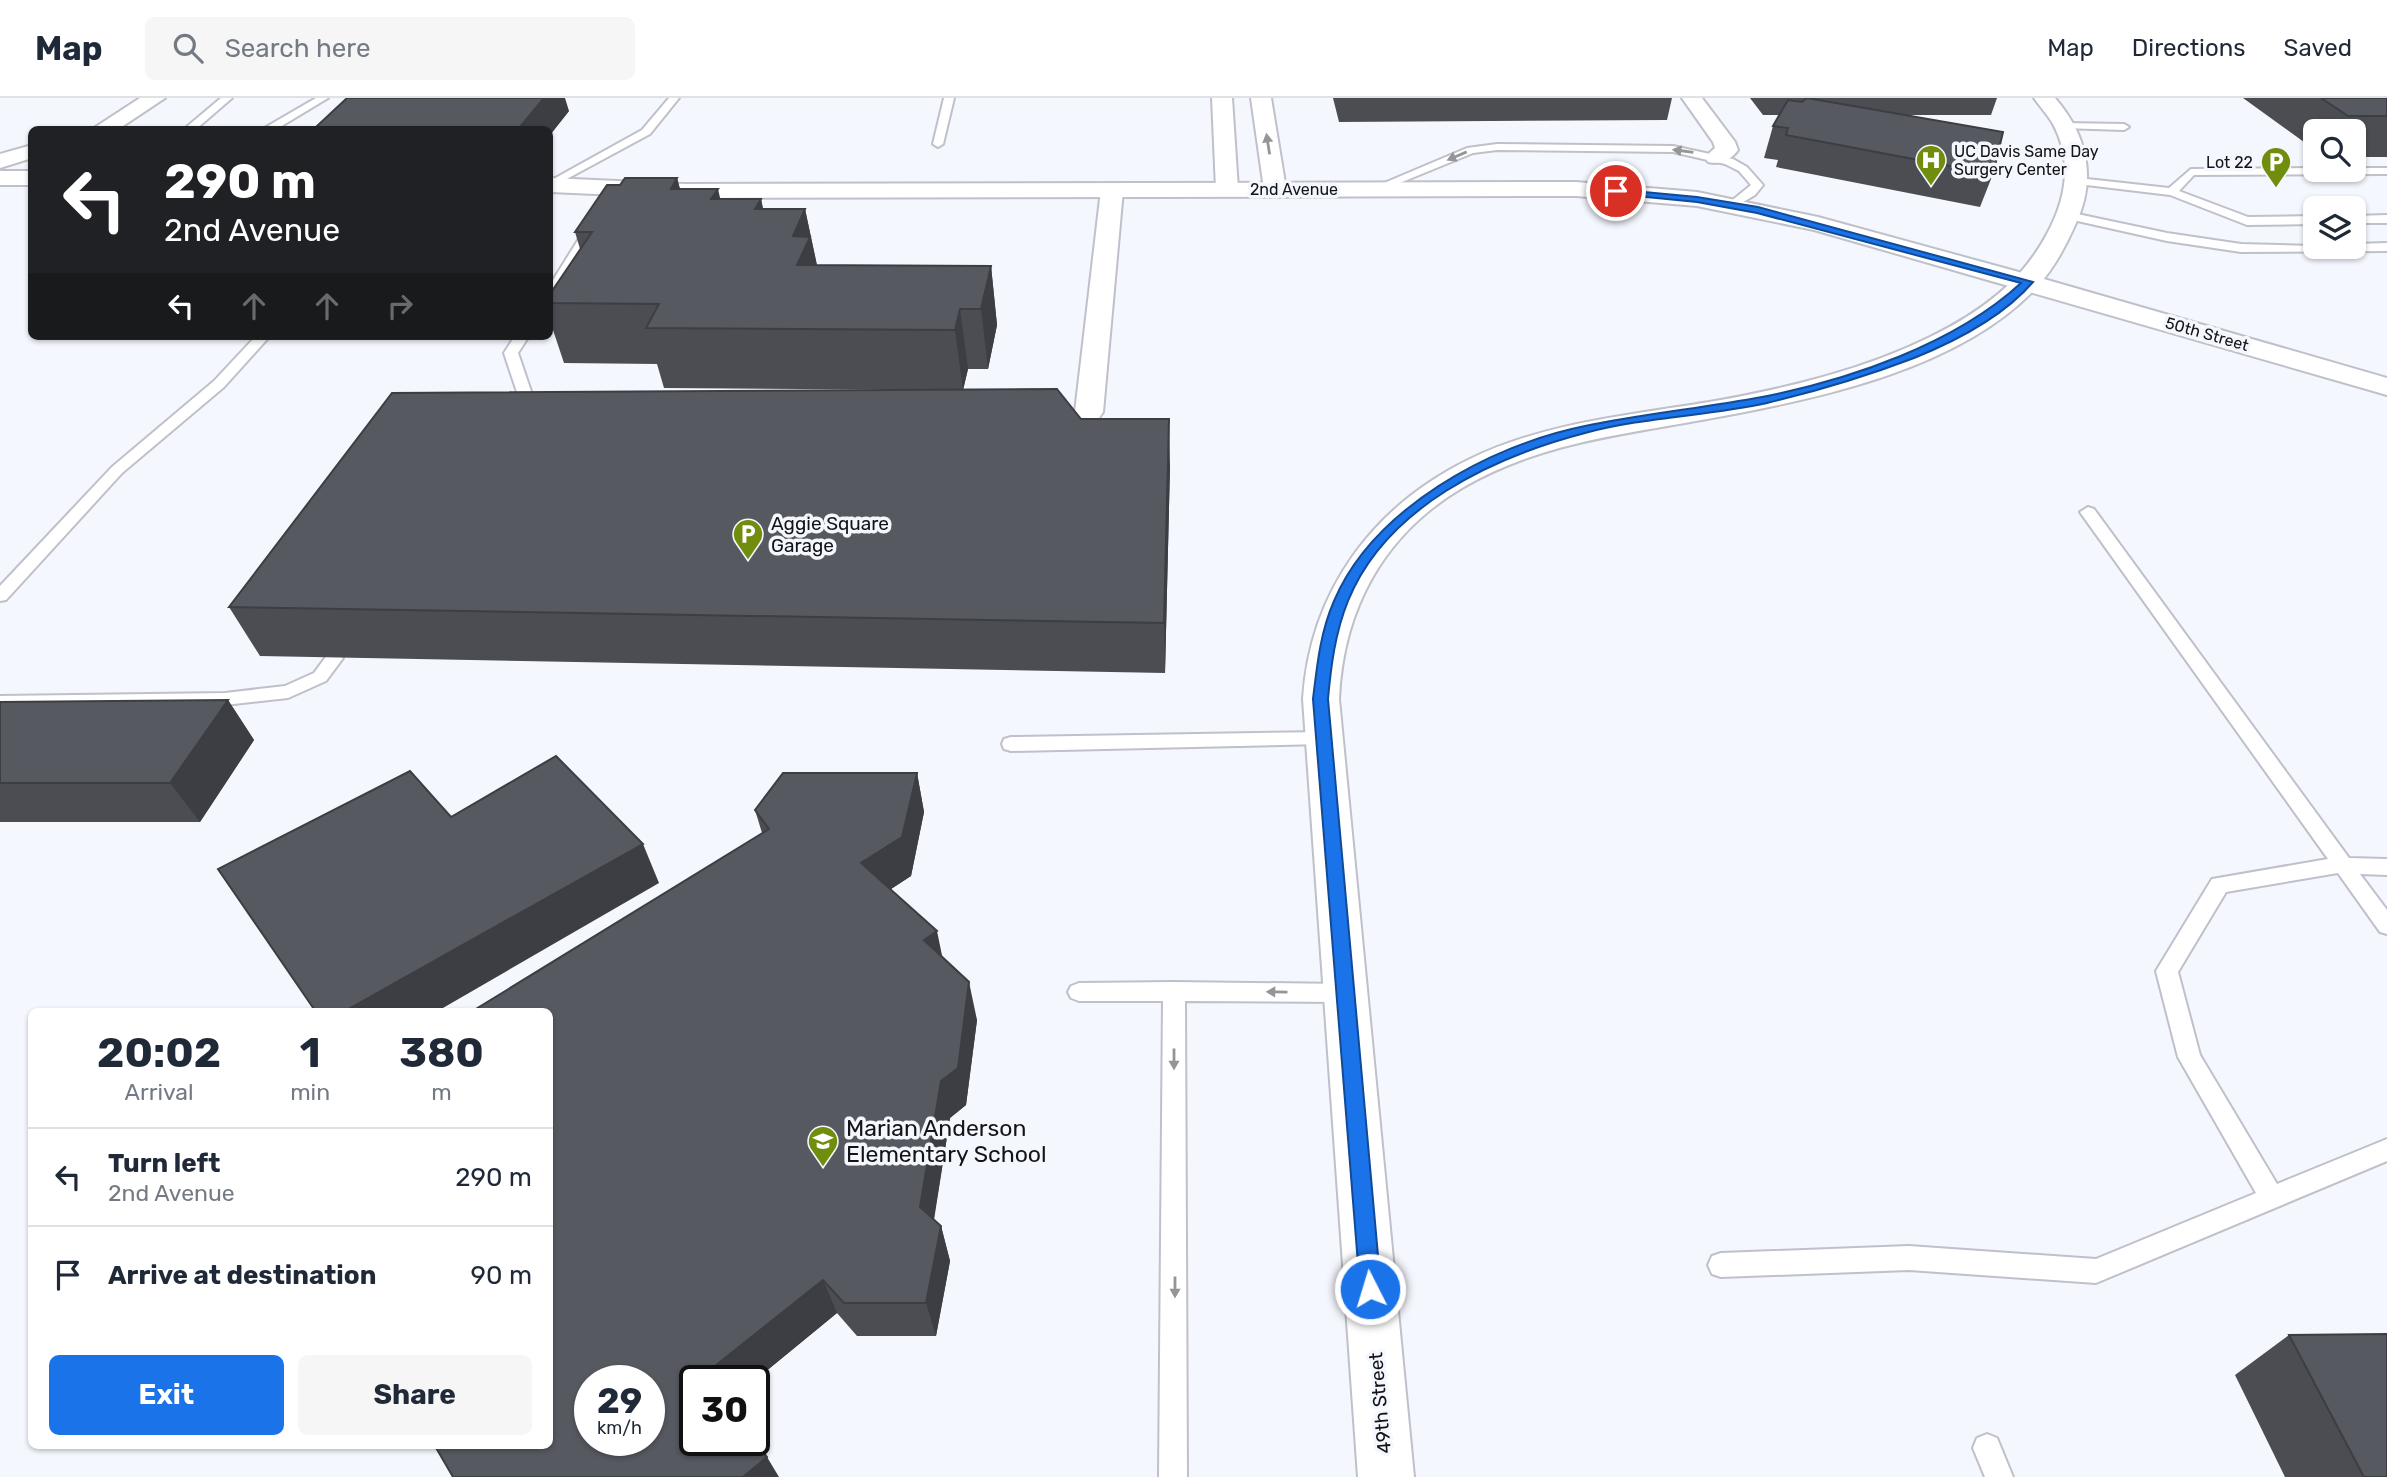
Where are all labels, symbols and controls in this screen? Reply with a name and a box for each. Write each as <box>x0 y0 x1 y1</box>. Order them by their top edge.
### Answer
search box <box>145 17 635 80</box>
text: Map <box>35 29 103 68</box>
icon: search <box>169 29 207 67</box>
text: Search here <box>225 33 370 64</box>
text: Map <box>2047 34 2094 62</box>
text: Directions <box>2132 34 2245 62</box>
text: Saved <box>2283 34 2352 62</box>
map controls <box>2303 119 2366 259</box>
button: search <box>2303 119 2366 182</box>
one-way arrow <box>1262 133 1273 155</box>
place label: UC Davis Same Day Surgery Center <box>1954 142 2099 179</box>
hospital icon: UC Davis Same Day Surgery Center <box>1914 143 1948 187</box>
one-way arrow <box>1672 145 1694 156</box>
parking icon: Lot 22 <box>2259 145 2293 189</box>
one-way arrow <box>1446 151 1467 162</box>
text: 290 m <box>164 152 316 210</box>
place label: Lot 22 <box>2206 153 2253 172</box>
icon: left <box>49 154 140 245</box>
pin <box>1586 161 1646 221</box>
icon: arrive <box>1597 172 1635 210</box>
street label: 2nd Avenue <box>1250 180 1338 199</box>
button: layers <box>2303 196 2366 259</box>
text: 2nd Avenue <box>164 211 340 249</box>
icon: left <box>162 287 200 325</box>
icon: ahead <box>235 287 273 325</box>
icon: ahead <box>308 287 346 325</box>
icon: right <box>381 287 419 325</box>
street label: 50th Street <box>2163 313 2251 355</box>
place label: Aggie Square Garage <box>771 512 889 557</box>
parking icon: Aggie Square Garage <box>731 517 765 561</box>
one-way arrow <box>1266 986 1288 998</box>
text: 20:02 <box>97 1028 221 1078</box>
text: 1 <box>300 1028 321 1078</box>
text: 380 <box>399 1028 484 1078</box>
one-way arrow <box>1168 1049 1180 1071</box>
text: Arrival <box>125 1078 194 1106</box>
text: min <box>290 1078 330 1106</box>
text: m <box>431 1078 452 1106</box>
place label: Marian Anderson Elementary School <box>846 1114 1047 1168</box>
school or university icon: Marian Anderson Elementary School <box>806 1124 840 1168</box>
text: Turn left <box>108 1148 220 1179</box>
icon: left <box>49 1158 87 1196</box>
text: 290 m <box>455 1162 532 1193</box>
text: 2nd Avenue <box>108 1179 235 1207</box>
position arrow <box>1333 1252 1407 1326</box>
icon: arrive <box>49 1256 87 1294</box>
text: Arrive at destination <box>108 1260 376 1291</box>
text: 90 m <box>471 1260 532 1291</box>
one-way arrow <box>1169 1276 1181 1298</box>
street label: 49th Street <box>1364 1351 1396 1455</box>
button: Exit <box>49 1355 284 1435</box>
button: Share <box>298 1355 532 1435</box>
speed limit sign: 30 <box>679 1365 770 1456</box>
text: 29 <box>597 1380 642 1422</box>
text: km/h <box>597 1417 642 1439</box>

